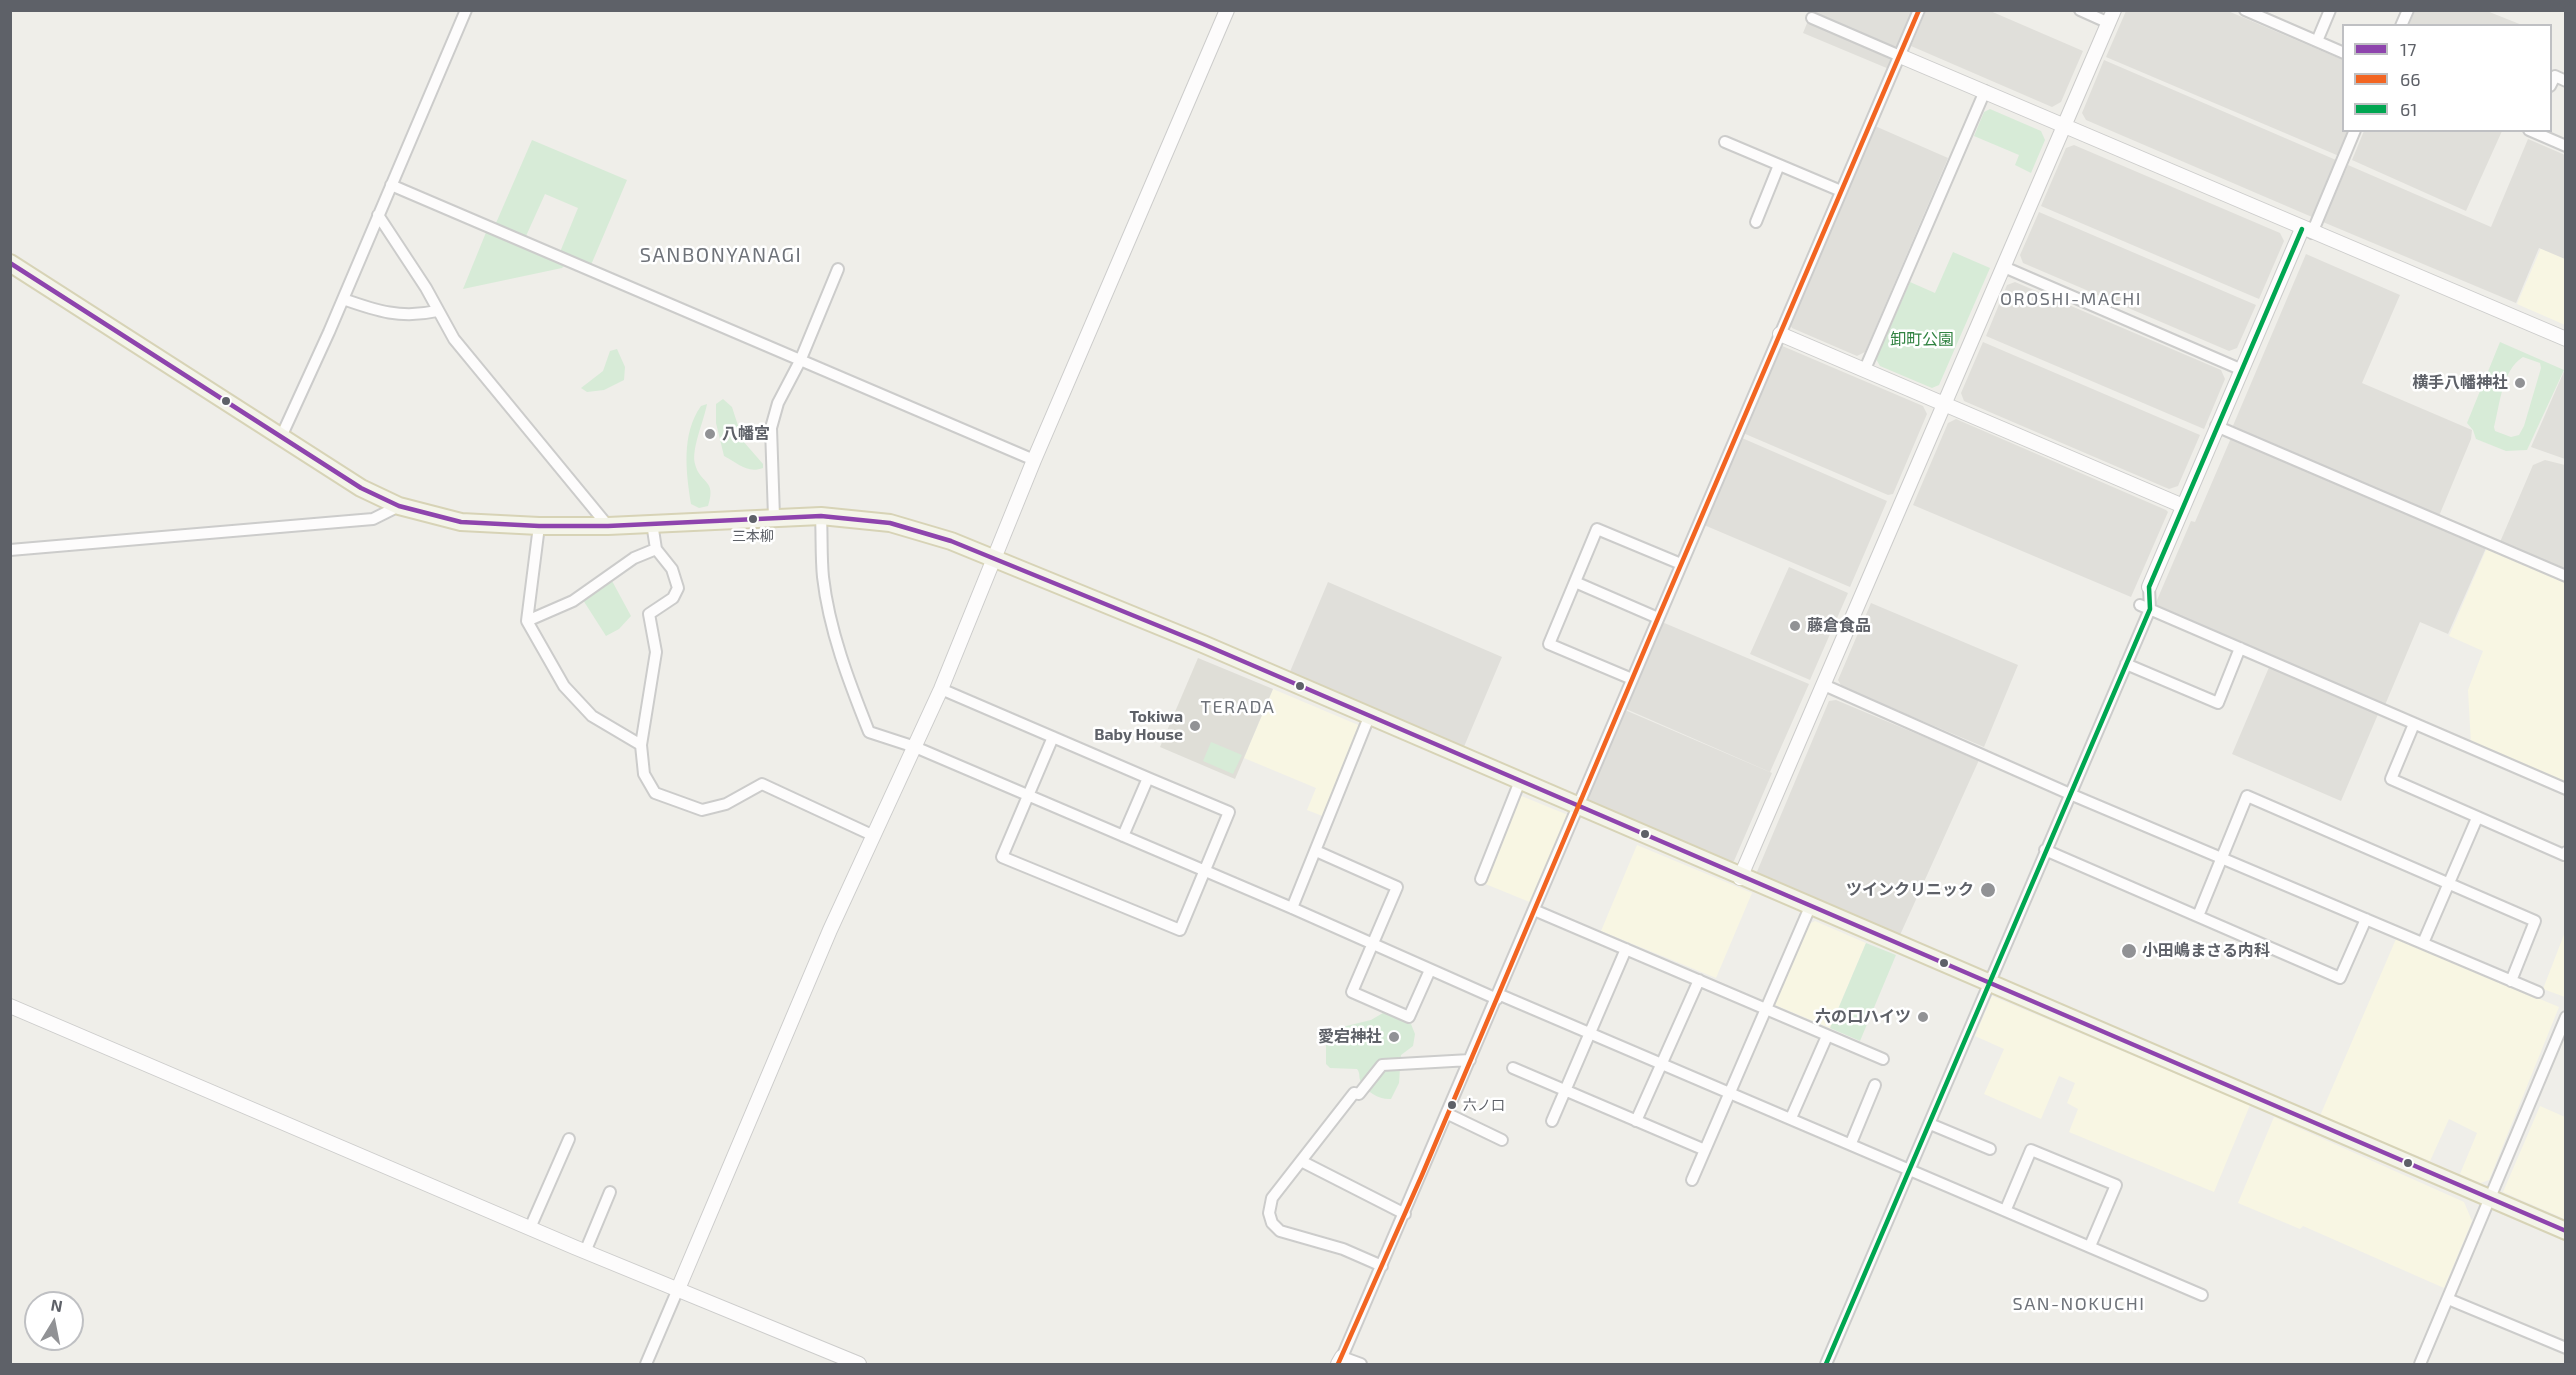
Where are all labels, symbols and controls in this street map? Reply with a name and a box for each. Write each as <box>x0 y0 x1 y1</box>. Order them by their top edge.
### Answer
legend <box>2342 24 2552 132</box>
text: 17 <box>2400 38 2416 60</box>
text: 66 <box>2400 68 2421 90</box>
text: 61 <box>2400 98 2417 120</box>
district label: SANBONYANAGI <box>640 243 802 267</box>
district label: OROSHI-MACHI <box>2000 288 2142 310</box>
park label: 卸町公園 <box>1890 330 1954 350</box>
place label: 横手八幡神社 <box>2412 373 2508 393</box>
marker: 横手八幡神社 <box>2513 376 2527 390</box>
unlabelled marker <box>220 395 232 407</box>
place label: 八幡宮 <box>722 424 770 444</box>
marker: 八幡宮 <box>703 427 717 441</box>
marker: 三本柳 <box>747 513 759 525</box>
place label: 三本柳 <box>732 528 774 544</box>
place label: 藤倉食品 <box>1807 616 1871 636</box>
marker: 藤倉食品 <box>1788 619 1802 633</box>
unlabelled marker <box>1294 680 1306 692</box>
district label: TERADA <box>1201 696 1275 718</box>
place label: Tokiwa Baby House <box>1094 707 1183 745</box>
marker: Tokiwa Baby House <box>1188 719 1202 733</box>
unlabelled marker <box>1639 828 1651 840</box>
place label: ツインクリニック <box>1846 880 1974 900</box>
marker: ツインクリニック <box>1979 881 1997 899</box>
place label: 小田嶋まさる内科 <box>2142 941 2270 961</box>
marker: 小田嶋まさる内科 <box>2120 942 2138 960</box>
unlabelled marker <box>1938 957 1950 969</box>
place label: 六の口ハイツ <box>1815 1007 1911 1027</box>
marker: 六の口ハイツ <box>1916 1010 1930 1024</box>
place label: 愛宕神社 <box>1318 1027 1382 1047</box>
marker: 愛宕神社 <box>1387 1030 1401 1044</box>
place label: 六ノ口 <box>1463 1097 1505 1113</box>
marker: 六ノ口 <box>1446 1099 1458 1111</box>
unlabelled marker <box>2402 1157 2414 1169</box>
north arrow <box>24 1291 84 1351</box>
district label: SAN-NOKUCHI <box>2013 1293 2145 1315</box>
text: N <box>50 1294 64 1315</box>

